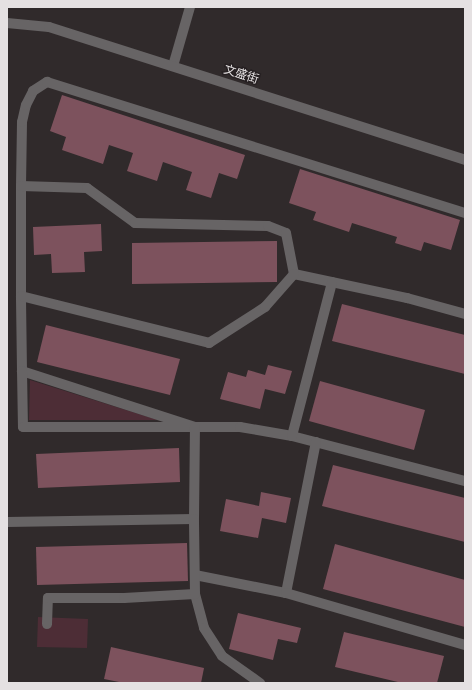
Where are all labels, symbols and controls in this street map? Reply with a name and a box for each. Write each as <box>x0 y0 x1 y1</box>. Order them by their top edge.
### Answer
street label: 文盛街 <box>222 63 260 87</box>

